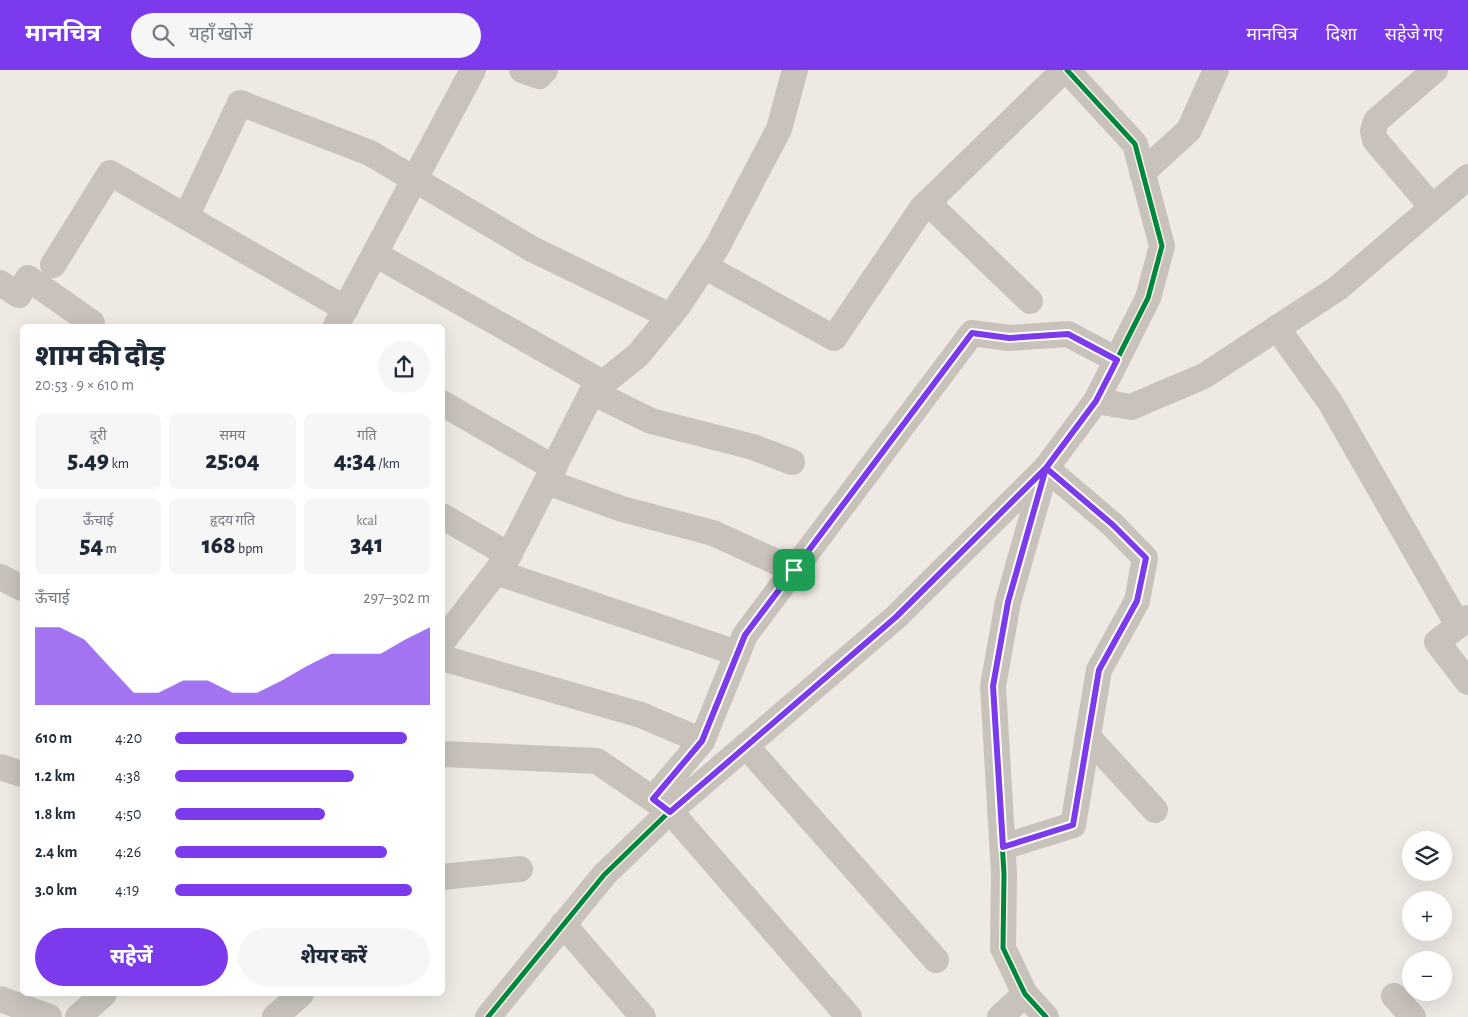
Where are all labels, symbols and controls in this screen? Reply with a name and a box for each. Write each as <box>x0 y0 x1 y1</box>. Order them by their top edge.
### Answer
search box <box>131 13 481 58</box>
icon: search <box>149 21 177 49</box>
text: मानचित्र <box>25 22 101 46</box>
text: यहाँ खोजें <box>189 25 252 44</box>
text: मानचित्र <box>1246 26 1298 44</box>
text: दिशा <box>1326 26 1357 44</box>
text: सहेजे गए <box>1385 26 1443 44</box>
button: share <box>378 341 430 393</box>
text: शाम की दौड़ <box>35 343 165 371</box>
text: 20:53 · 9 × 610 m <box>35 377 134 393</box>
text: दूरी <box>90 429 107 443</box>
text: समय <box>220 429 245 443</box>
text: गति <box>357 429 377 443</box>
text: 5.49 <box>67 448 109 473</box>
text: 25:04 <box>205 448 260 473</box>
text: 4:34 <box>334 448 376 473</box>
text: km <box>109 457 129 471</box>
text: /km <box>376 457 400 471</box>
text: ऊँचाई <box>83 514 113 528</box>
text: हृदय गति <box>210 514 255 528</box>
text: kcal <box>356 514 378 528</box>
text: 341 <box>350 532 383 557</box>
text: 54 <box>80 533 103 558</box>
text: 168 <box>202 533 236 558</box>
text: m <box>103 542 117 556</box>
text: bpm <box>236 542 263 556</box>
pin <box>773 549 815 591</box>
icon: arrive <box>780 556 808 584</box>
text: ऊँचाई <box>35 590 70 606</box>
text: 297–302 m <box>363 590 430 606</box>
text: 610 m <box>35 730 72 746</box>
text: 4:20 <box>115 730 142 746</box>
text: 1.2 km <box>35 768 75 784</box>
text: 4:38 <box>115 768 141 784</box>
text: 1.8 km <box>35 806 76 822</box>
text: 4:50 <box>115 806 142 822</box>
map controls <box>1402 831 1452 1001</box>
button: layers <box>1402 831 1452 881</box>
text: 2.4 km <box>35 844 78 860</box>
text: 4:26 <box>115 844 141 860</box>
text: 3.0 km <box>35 882 77 898</box>
text: 4:19 <box>115 882 139 898</box>
button: + <box>1402 891 1452 941</box>
button: सहेजें <box>35 928 228 986</box>
button: शेयर करें <box>238 928 430 986</box>
button: − <box>1402 951 1452 1001</box>

